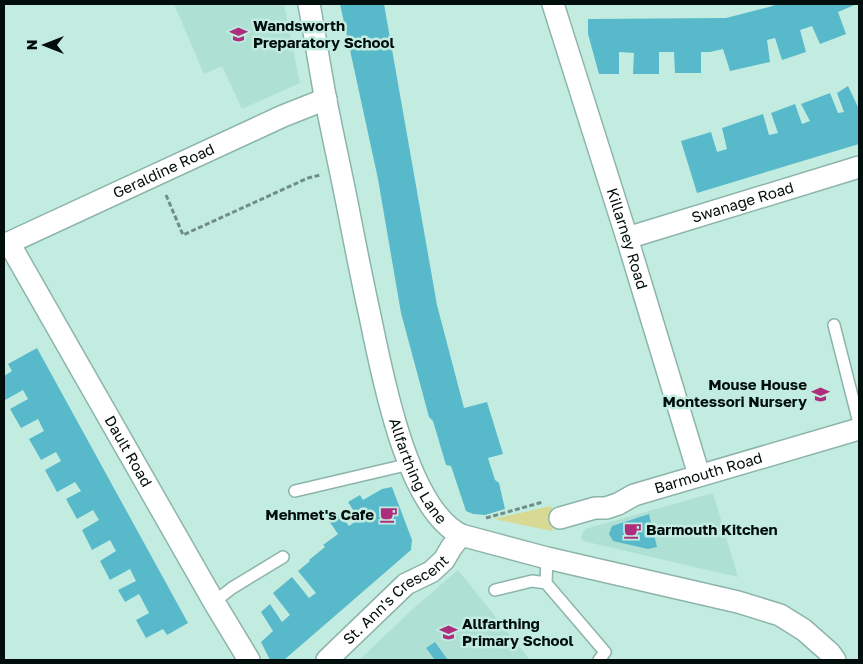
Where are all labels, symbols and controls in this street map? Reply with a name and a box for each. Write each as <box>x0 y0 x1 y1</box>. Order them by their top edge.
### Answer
place label: Wandsworth Preparatory School <box>253 16 395 51</box>
north arrow <box>20 20 70 70</box>
school or university icon: Wandsworth Preparatory School <box>229 25 249 45</box>
text: N <box>23 40 40 50</box>
street label: Geraldine Road <box>110 139 217 201</box>
street label: Swanage Road <box>689 178 796 226</box>
street label: Killarney Road <box>604 185 652 291</box>
place label: Mouse House Montessori Nursery <box>663 375 807 410</box>
school or university icon: Mouse House Montessori Nursery <box>811 384 831 404</box>
street label: Dault Road <box>101 412 156 490</box>
street label: Allfarthing Lane <box>386 416 451 527</box>
street label: Barmouth Road <box>652 448 764 497</box>
place label: Mehmet's Cafe <box>265 505 374 523</box>
cafe icon: Mehmet's Cafe <box>378 505 398 525</box>
cafe icon: Barmouth Kitchen <box>622 520 642 540</box>
place label: Barmouth Kitchen <box>646 520 778 538</box>
street label: St. Ann's Crescent <box>339 551 452 648</box>
place label: Allfarthing Primary School <box>462 614 574 649</box>
school or university icon: Allfarthing Primary School <box>438 623 458 643</box>

